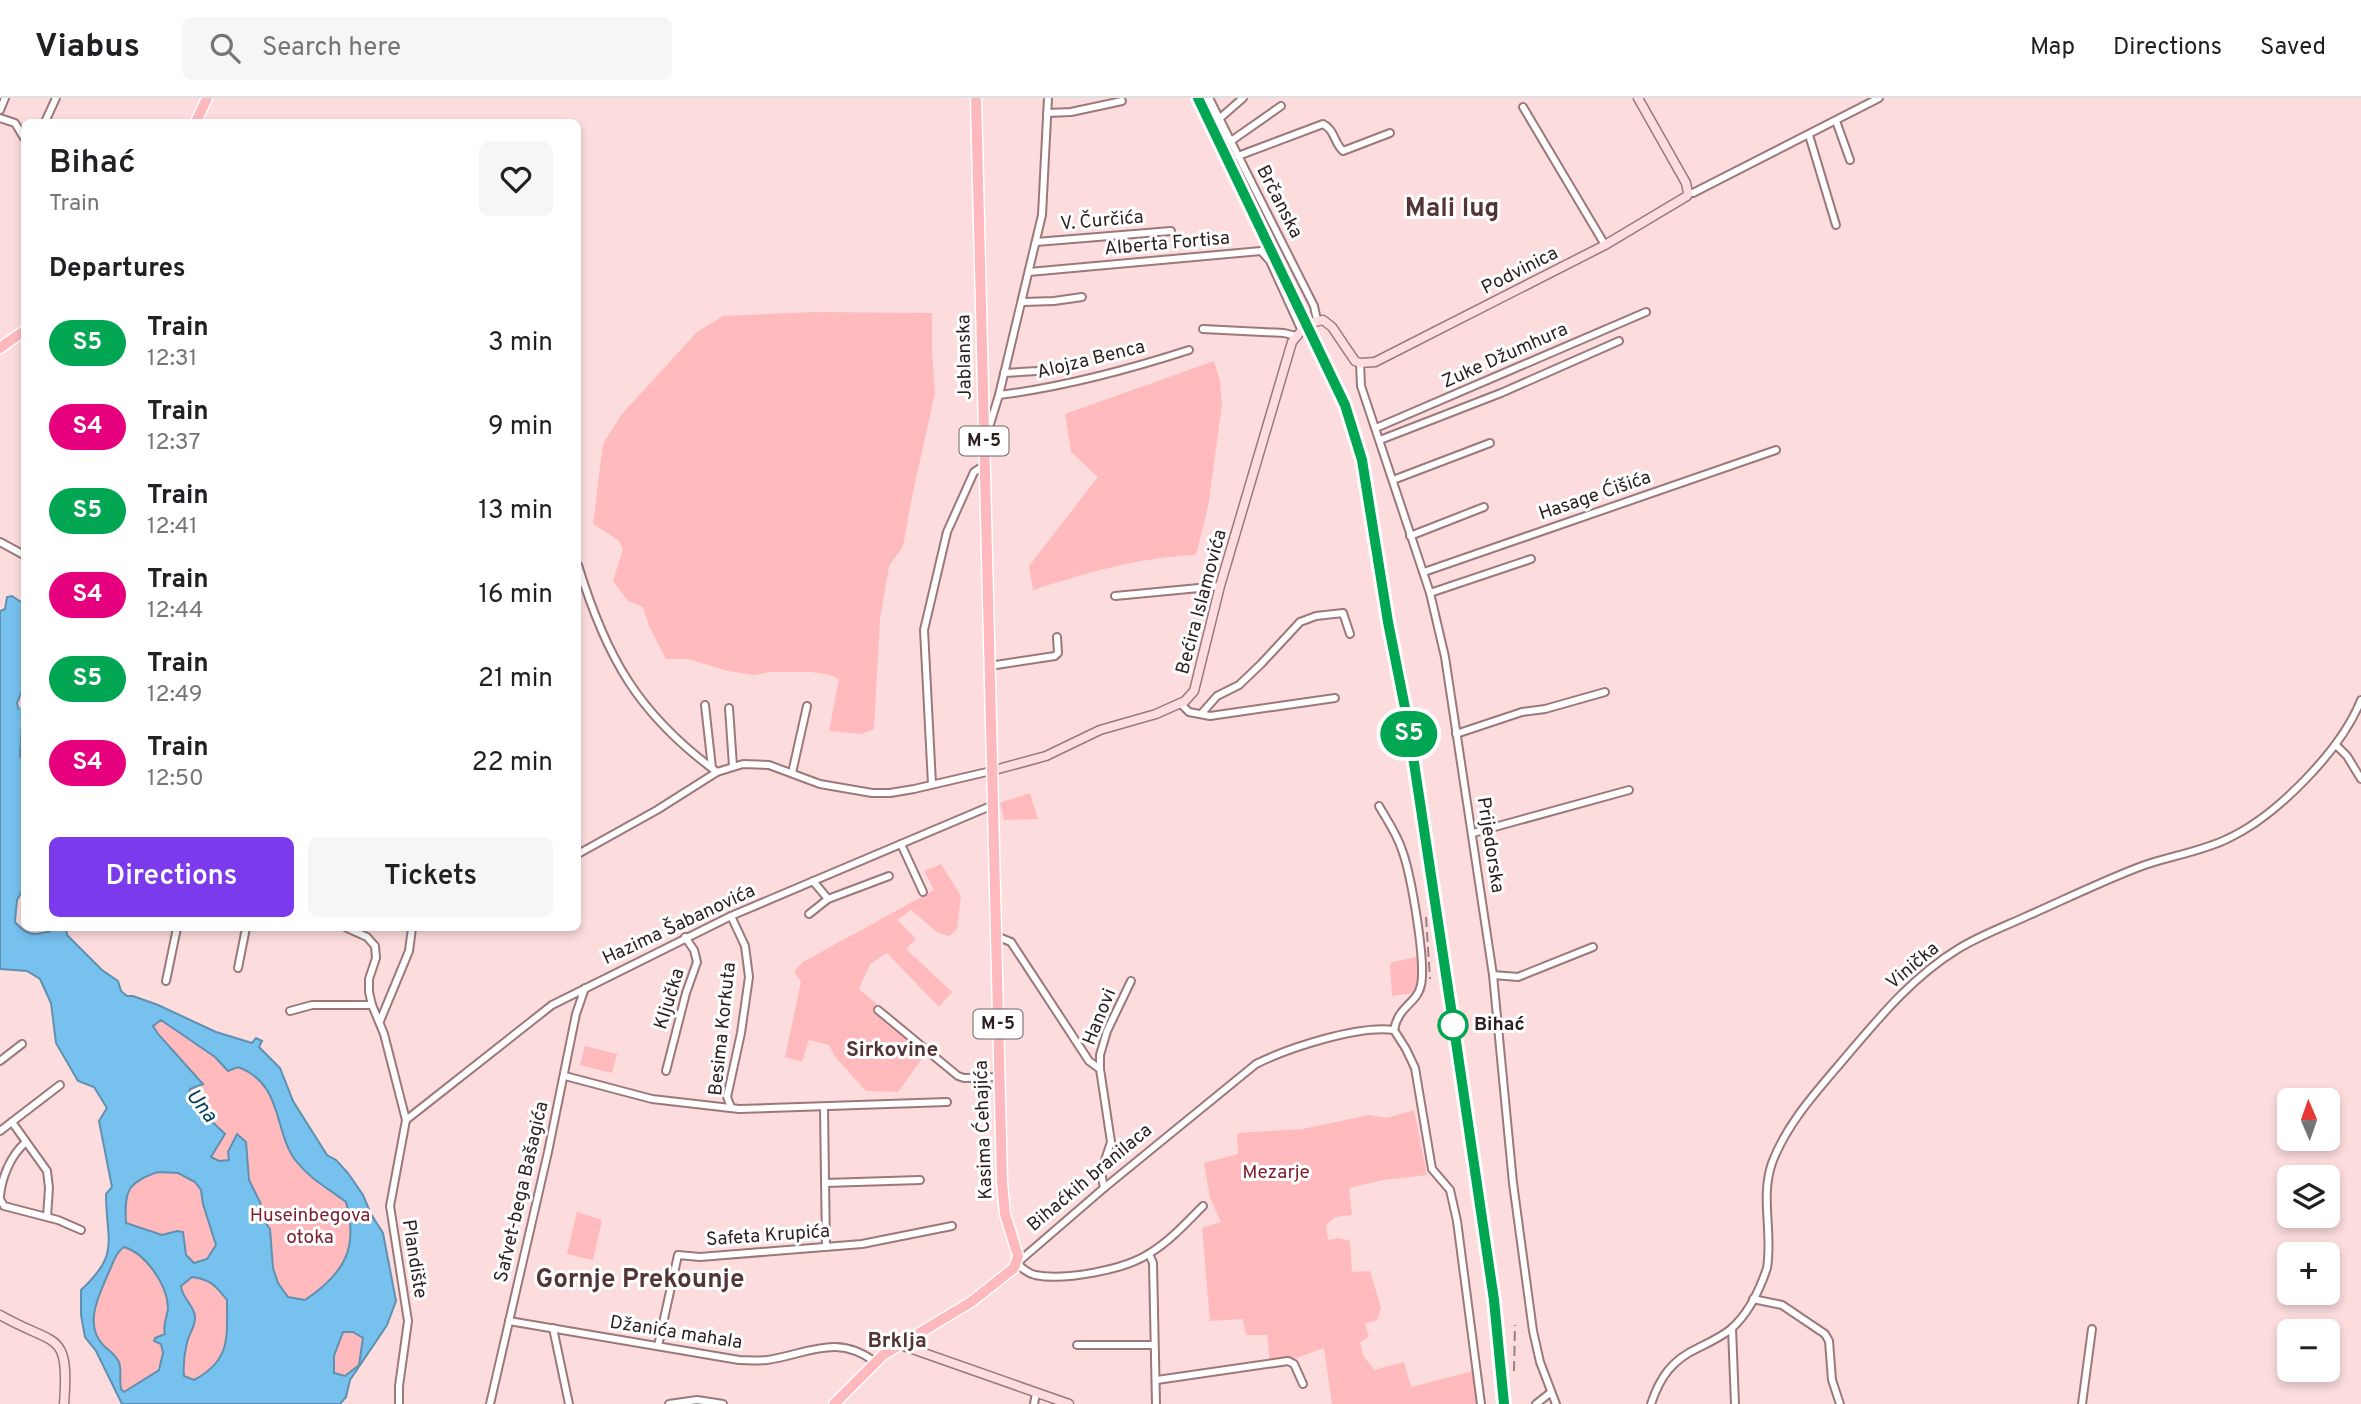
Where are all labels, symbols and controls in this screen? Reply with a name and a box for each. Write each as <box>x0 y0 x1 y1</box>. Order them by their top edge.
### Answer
search box <box>182 17 672 80</box>
text: Viabus <box>35 27 140 69</box>
icon: search <box>206 29 244 67</box>
text: Search here <box>262 32 401 65</box>
text: Map <box>2030 33 2075 63</box>
text: Directions <box>2113 33 2222 63</box>
text: Saved <box>2260 33 2326 63</box>
button: heart <box>479 142 553 216</box>
text: Bihać <box>49 143 136 185</box>
street label: Brčanska <box>1250 161 1308 243</box>
text: Train <box>49 190 100 219</box>
district label: Mali lug <box>1405 193 1499 226</box>
street label: V. Čurčića <box>1059 204 1145 237</box>
street label: Alberta Fortisa <box>1103 227 1231 261</box>
street label: Podvinica <box>1478 241 1562 301</box>
text: Departures <box>49 253 186 286</box>
text: Train <box>147 312 209 345</box>
street label: Jablanska <box>952 314 978 400</box>
street label: Zuke Džumhura <box>1438 318 1572 394</box>
text: 3 min <box>488 327 553 360</box>
text: S5 <box>73 328 102 358</box>
street label: Alojza Benca <box>1034 335 1148 385</box>
text: 12:31 <box>147 345 197 374</box>
text: Train <box>147 396 209 429</box>
text: 9 min <box>488 411 553 444</box>
text: S4 <box>72 412 103 442</box>
road number: M-5 <box>960 426 1009 456</box>
text: 12:37 <box>147 429 200 458</box>
street label: Hasage Ćišića <box>1535 465 1654 526</box>
text: Train <box>147 480 209 513</box>
text: 13 min <box>478 495 553 528</box>
text: S5 <box>73 496 102 526</box>
text: 12:41 <box>147 513 198 542</box>
street label: Bećira Islamovića <box>1171 527 1233 677</box>
text: Train <box>147 564 209 597</box>
text: 16 min <box>478 579 553 612</box>
text: S4 <box>72 580 103 610</box>
text: 12:44 <box>147 597 203 626</box>
text: Train <box>147 648 209 681</box>
text: 21 min <box>478 663 553 696</box>
text: S5 <box>73 664 102 694</box>
text: 12:49 <box>147 681 203 710</box>
line badge: S5 <box>1378 711 1440 757</box>
text: S5 <box>1394 719 1424 749</box>
text: Train <box>147 732 209 765</box>
text: 22 min <box>472 747 553 780</box>
text: S4 <box>72 748 103 778</box>
text: 12:50 <box>147 765 204 794</box>
street label: Prijedorska <box>1471 795 1509 895</box>
button: Directions <box>49 837 294 917</box>
button: Tickets <box>308 837 553 917</box>
street label: Hazima Šabanovića <box>598 878 759 971</box>
street label: Vinička <box>1882 937 1944 995</box>
street label: Besima Korkuta <box>704 961 742 1097</box>
street label: Ključka <box>649 965 691 1033</box>
street label: Hanovi <box>1078 985 1122 1049</box>
road number: M-5 <box>974 1009 1023 1038</box>
marker: Bihać <box>1438 1010 1468 1040</box>
place label: Bihać <box>1474 1013 1525 1037</box>
district label: Sirkovine <box>846 1037 938 1064</box>
street label: Kasima Ćehajića <box>969 1060 998 1200</box>
water label: Una <box>179 1083 223 1129</box>
north arrow <box>2277 1088 2340 1152</box>
map controls <box>2277 1088 2340 1382</box>
street label: Safvet-bega Bašagića <box>490 1099 554 1285</box>
street label: Bihaćkih branilaca <box>1023 1119 1157 1237</box>
park label: Mezarje <box>1242 1161 1310 1185</box>
button: layers <box>2277 1165 2340 1228</box>
park label: Huseinbegova otoka <box>250 1204 370 1250</box>
street label: Plandište <box>396 1218 432 1300</box>
street label: Safeta Krupića <box>705 1220 831 1252</box>
button: + <box>2277 1242 2340 1305</box>
district label: Gornje Prekounje <box>536 1264 744 1297</box>
street label: Džanića mahala <box>608 1311 744 1355</box>
button: − <box>2277 1319 2340 1382</box>
district label: Brklja <box>867 1328 927 1355</box>

